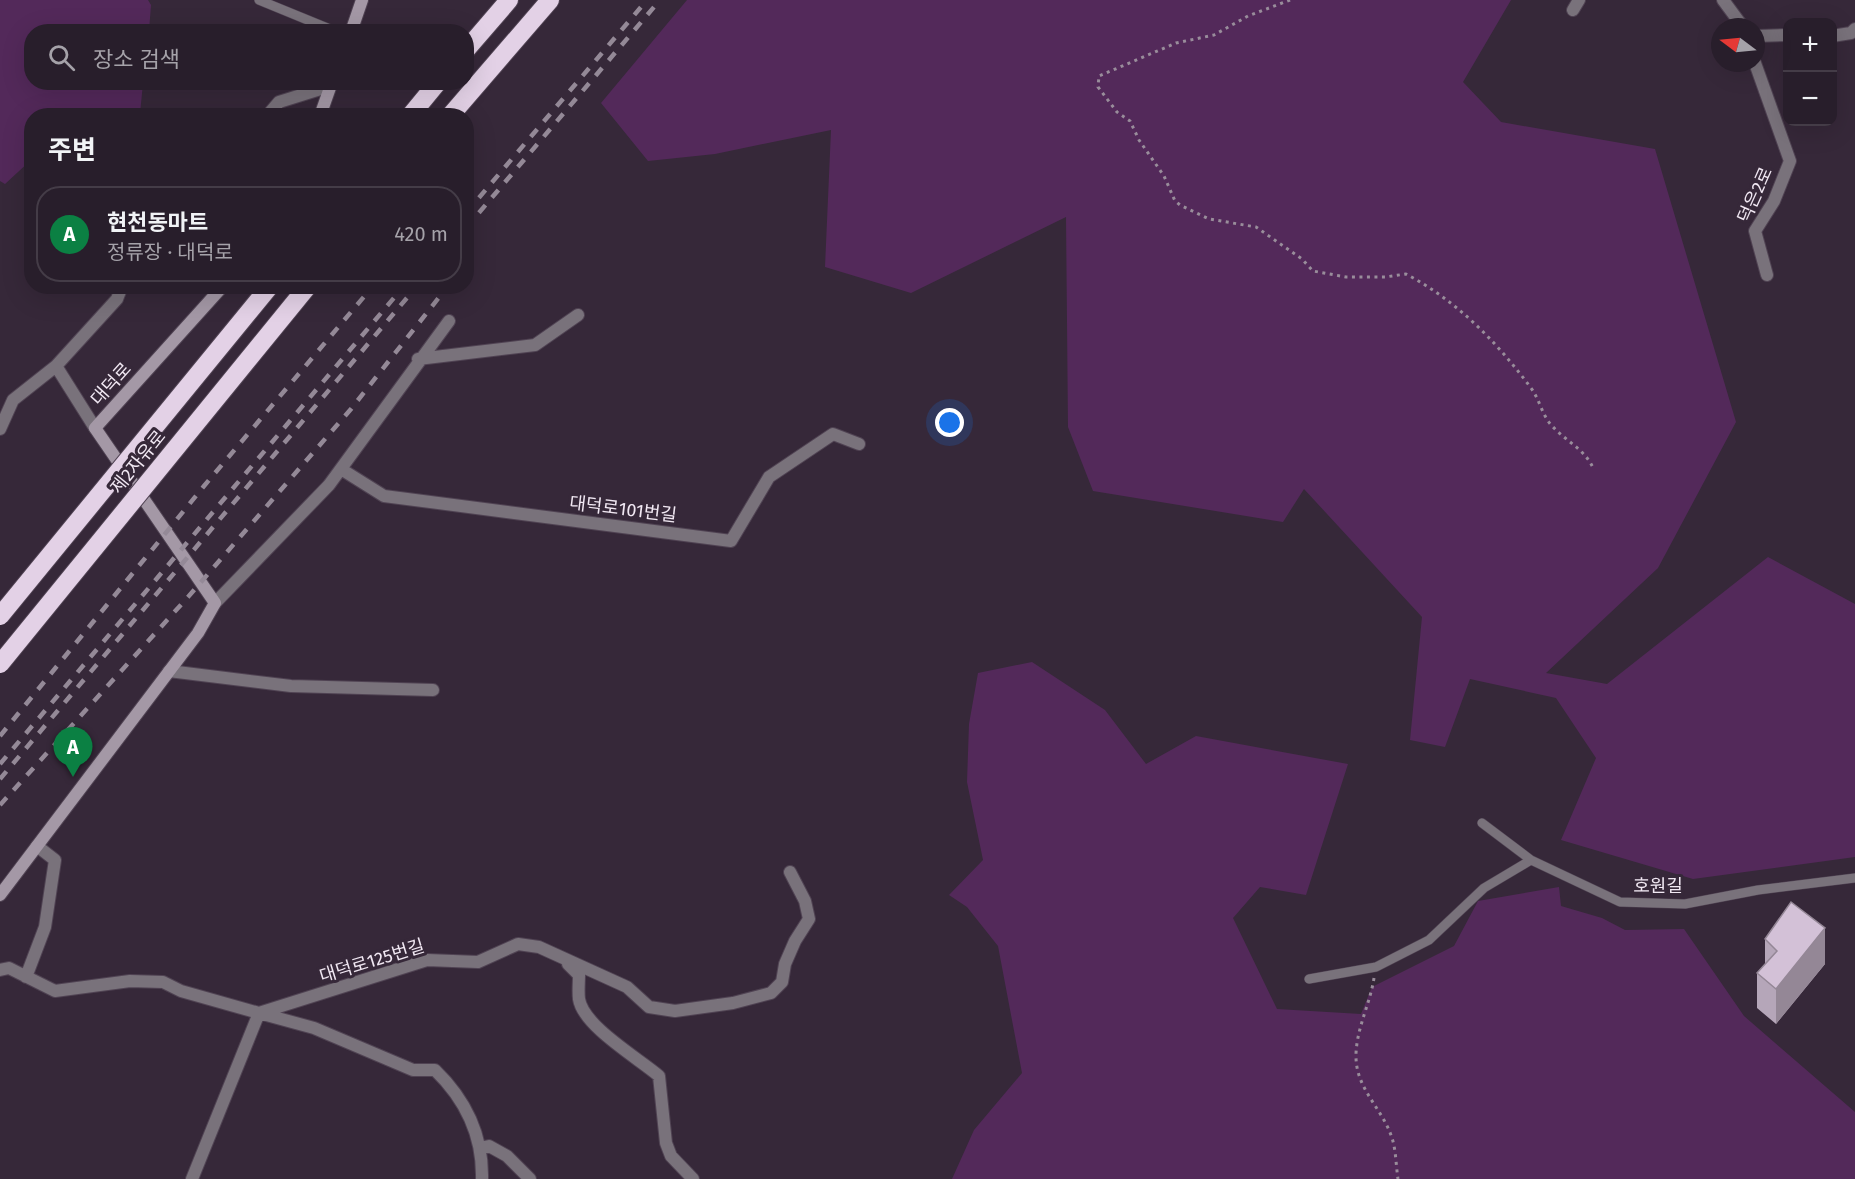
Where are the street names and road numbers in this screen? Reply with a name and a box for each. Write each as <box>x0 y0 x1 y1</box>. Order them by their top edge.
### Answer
street label: 덕은2로 <box>1733 164 1777 226</box>
street label: 대덕로 <box>86 358 136 410</box>
street label: 제2자유로 <box>106 426 170 498</box>
street label: 대덕로101번길 <box>568 492 678 526</box>
street label: 호원길 <box>1633 875 1683 897</box>
street label: 대덕로125번길 <box>317 935 427 987</box>

